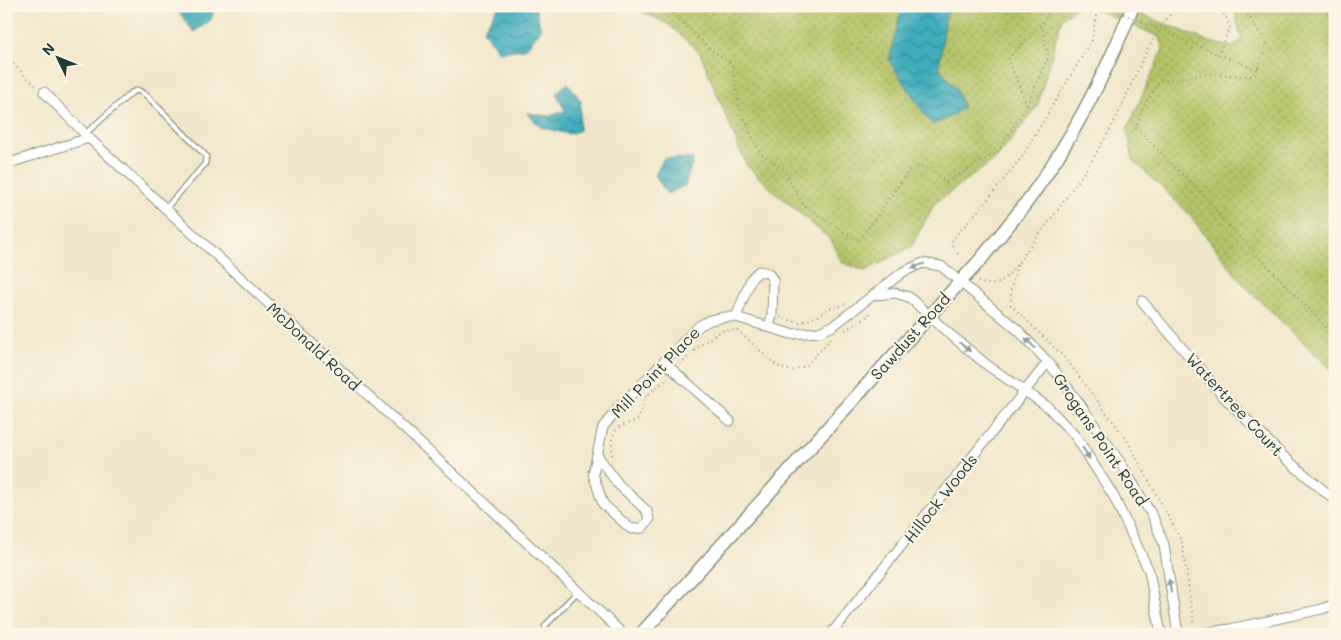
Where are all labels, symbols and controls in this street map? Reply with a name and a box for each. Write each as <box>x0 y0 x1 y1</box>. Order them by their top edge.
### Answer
north arrow <box>32 32 82 82</box>
text: N <box>38 38 59 59</box>
one-way arrow <box>910 262 925 270</box>
street label: Sawdust Road <box>865 288 955 384</box>
street label: McDonald Road <box>263 297 365 395</box>
street label: Mill Point Place <box>606 322 704 422</box>
one-way arrow <box>1024 337 1036 349</box>
one-way arrow <box>958 341 971 352</box>
street label: Watertree Court <box>1182 348 1288 460</box>
street label: Grogans Point Road <box>1049 369 1153 509</box>
one-way arrow <box>1082 446 1091 460</box>
street label: Hillock Woods <box>899 449 981 547</box>
one-way arrow <box>1166 577 1174 593</box>

